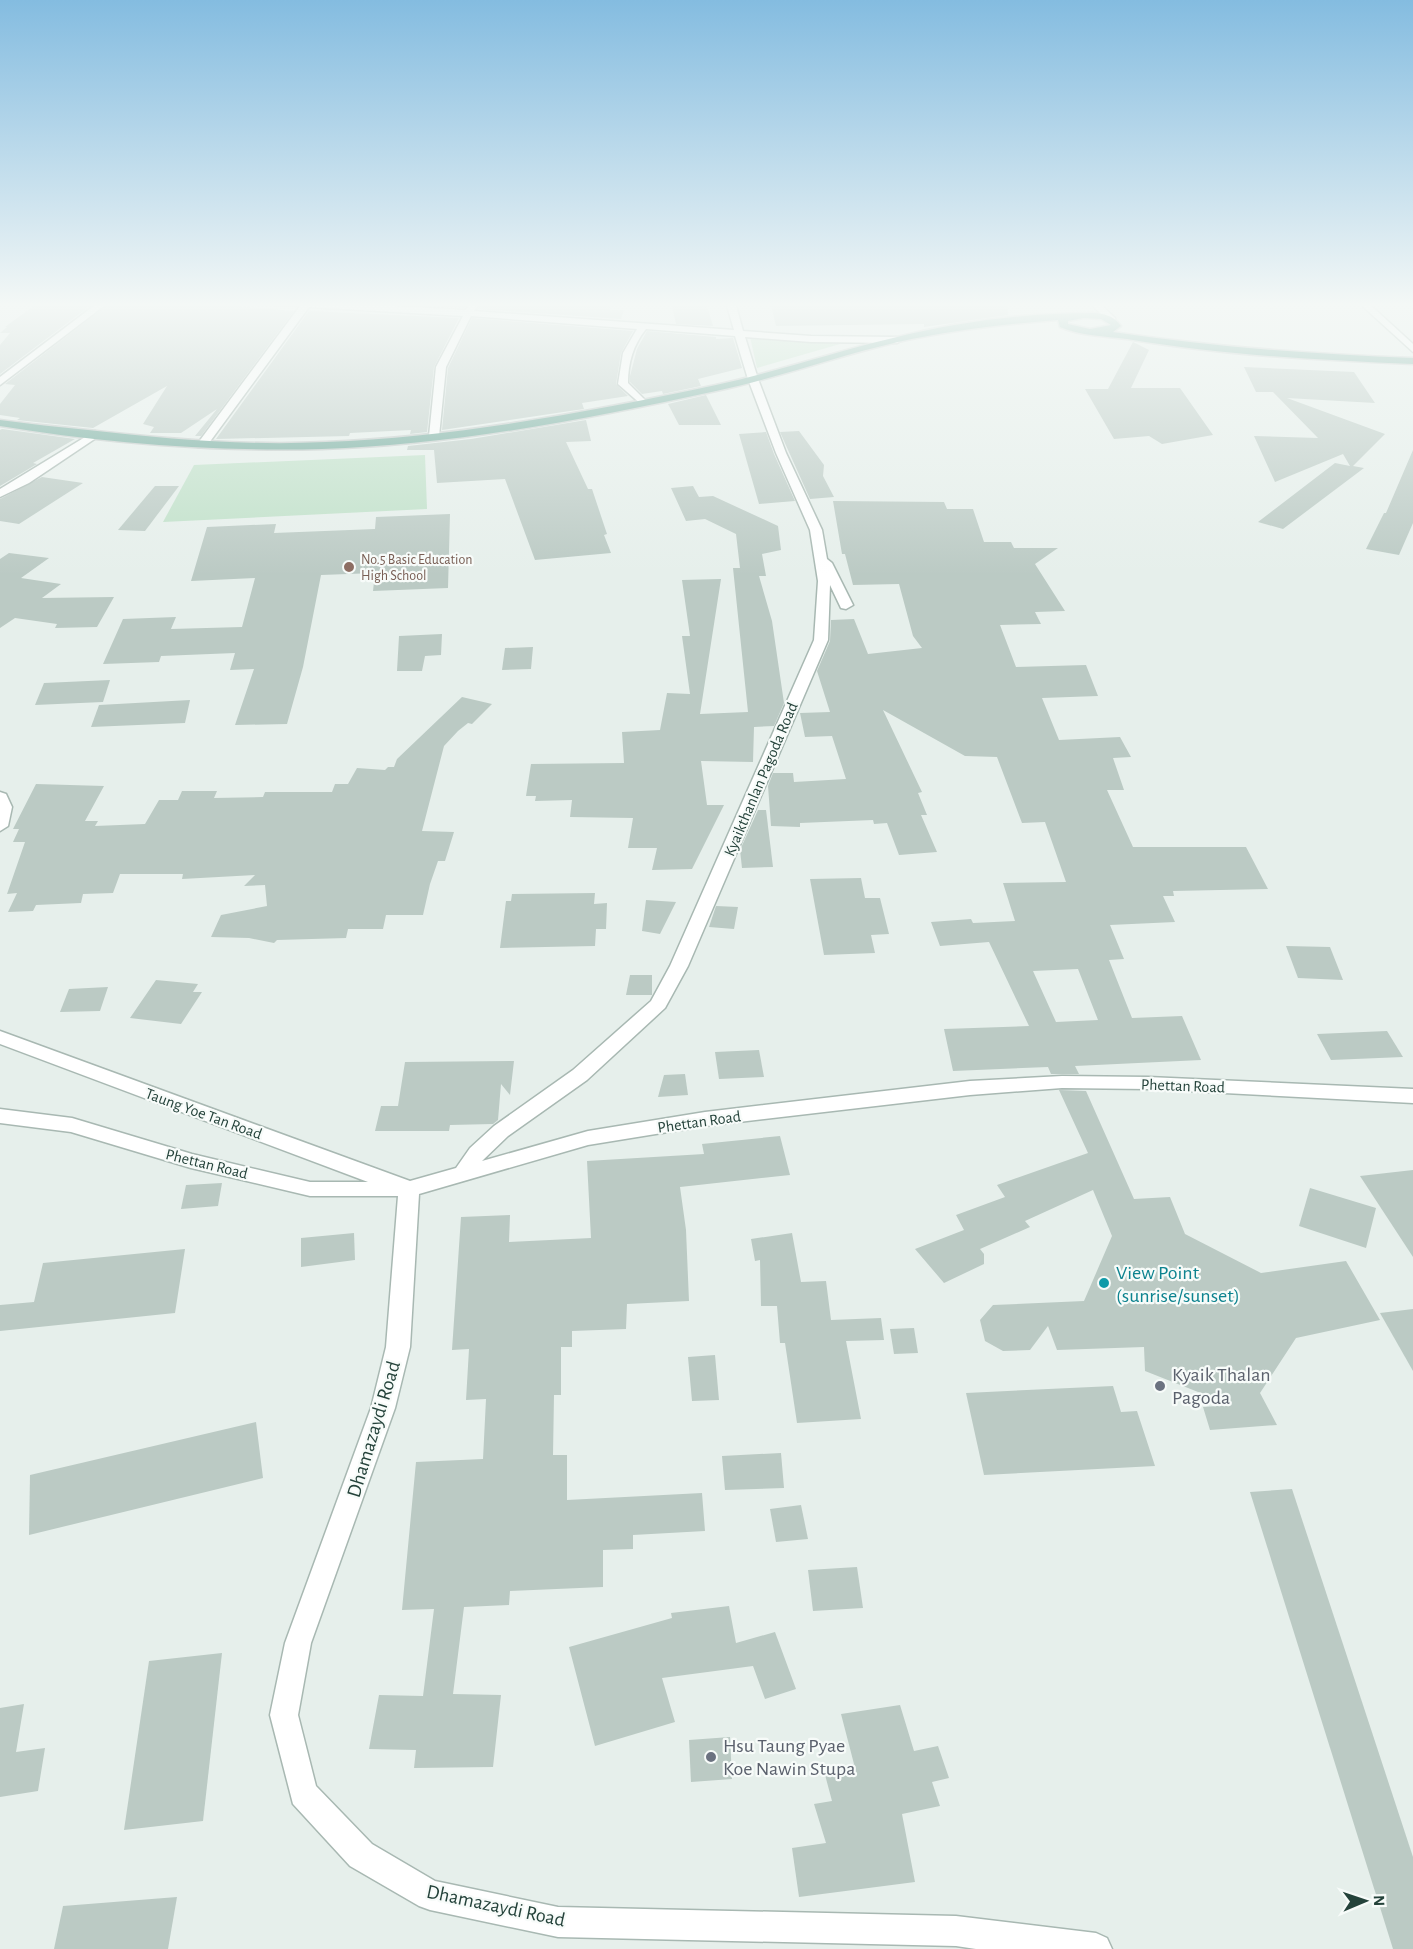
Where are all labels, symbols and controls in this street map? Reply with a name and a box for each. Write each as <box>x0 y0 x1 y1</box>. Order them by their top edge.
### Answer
place label: No.5 Basic Education High School <box>361 553 472 583</box>
marker: No.5 Basic Education High School <box>342 560 356 574</box>
street label: Kyaikthanlan Pagoda Road <box>721 700 802 859</box>
street label: Phettan Road <box>1141 1077 1225 1095</box>
street label: Taung Yoe Tan Road <box>143 1085 264 1142</box>
street label: Phettan Road <box>656 1108 742 1136</box>
street label: Phettan Road <box>164 1146 250 1182</box>
place label: View Point (sunrise/sunset) <box>1116 1263 1240 1306</box>
marker: View Point (sunrise/sunset) <box>1097 1276 1111 1290</box>
street label: Dhamazaydi Road <box>344 1359 404 1500</box>
place label: Kyaik Thalan Pagoda <box>1172 1365 1271 1408</box>
marker: Kyaik Thalan Pagoda <box>1153 1379 1167 1393</box>
place label: Hsu Taung Pyae Koe Nawin Stupa <box>723 1736 855 1779</box>
marker: Hsu Taung Pyae Koe Nawin Stupa <box>704 1750 718 1764</box>
north arrow <box>1335 1871 1395 1931</box>
street label: Dhamazaydi Road <box>425 1881 567 1930</box>
text: N <box>1371 1895 1387 1906</box>

